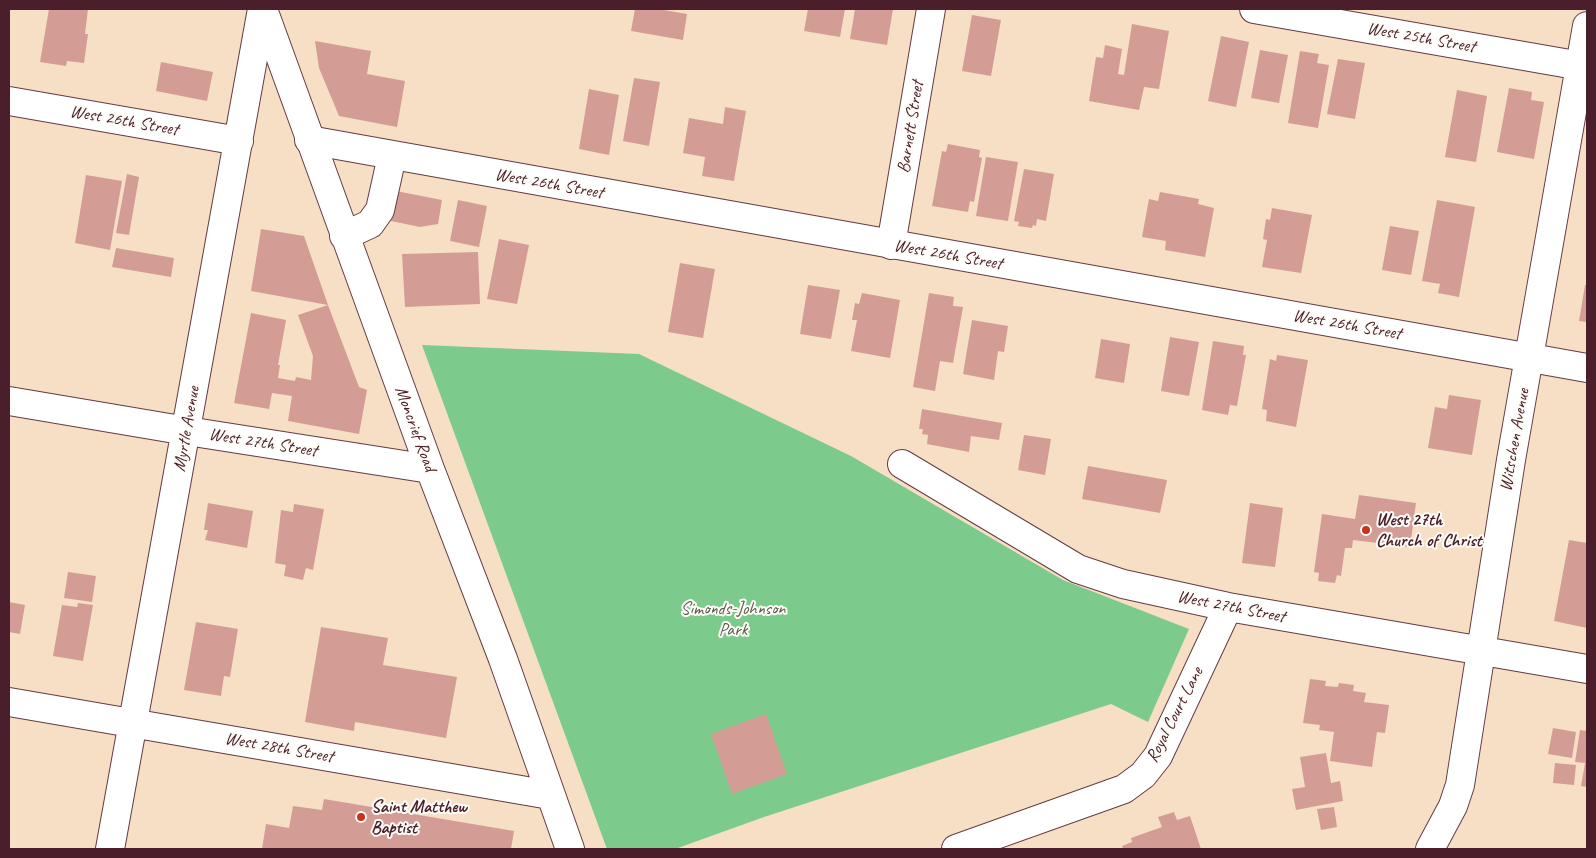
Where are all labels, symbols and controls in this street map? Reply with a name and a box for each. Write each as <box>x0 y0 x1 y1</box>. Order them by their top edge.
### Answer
street label: West 25th Street <box>1365 18 1477 58</box>
street label: Barnett Street <box>893 79 929 175</box>
street label: West 26th Street <box>68 101 180 141</box>
street label: West 26th Street <box>493 164 605 204</box>
street label: West 26th Street <box>892 235 1004 275</box>
street label: West 26th Street <box>1291 305 1403 345</box>
street label: Moncrief Road <box>390 383 440 475</box>
street label: Myrtle Avenue <box>169 385 205 473</box>
street label: Witschen Avenue <box>1495 387 1535 493</box>
street label: West 27th Street <box>207 424 319 462</box>
place label: West 27th Church of Christ <box>1376 509 1482 552</box>
marker: West 27th Church of Christ <box>1360 524 1372 536</box>
street label: West 27th Street <box>1175 586 1287 628</box>
park label: Simonds-Johnson Park <box>681 598 785 640</box>
street label: Royal Court Lane <box>1142 664 1208 766</box>
street label: West 28th Street <box>223 728 335 768</box>
place label: Saint Matthew Baptist <box>371 796 467 839</box>
marker: Saint Matthew Baptist <box>355 811 367 823</box>

